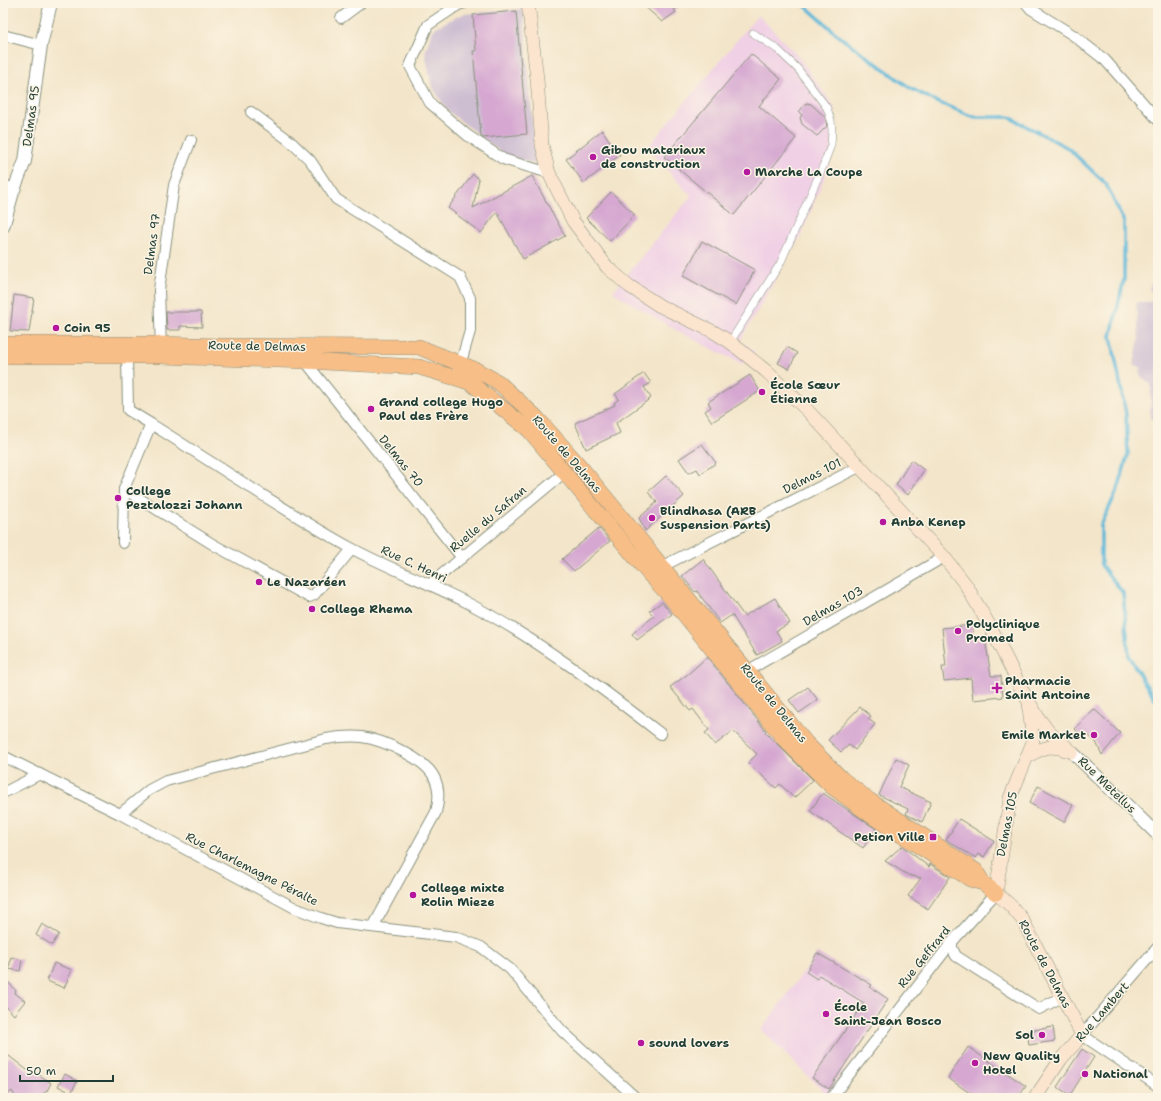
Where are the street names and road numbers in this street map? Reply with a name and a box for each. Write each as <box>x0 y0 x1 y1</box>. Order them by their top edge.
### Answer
street label: Delmas 95 <box>19 84 43 148</box>
street label: Delmas 97 <box>140 212 164 276</box>
street label: Route de Delmas <box>208 337 306 355</box>
street label: Route de Delmas <box>529 412 605 496</box>
street label: Delmas 70 <box>375 432 427 490</box>
street label: Delmas 101 <box>780 454 844 498</box>
street label: Ruelle du Safran <box>446 482 530 556</box>
street label: Rue C. Henri <box>378 542 450 586</box>
street label: Delmas 103 <box>800 582 866 630</box>
street label: Route de Delmas <box>737 660 811 746</box>
street label: Rue Metellus <box>1074 753 1140 817</box>
street label: Delmas 105 <box>993 790 1021 858</box>
street label: Rue Charlemagne Péralte <box>183 829 321 910</box>
street label: Route de Delmas <box>1015 917 1075 1011</box>
street label: Rue Geffrard <box>894 922 954 991</box>
street label: Rue Lambert <box>1072 979 1132 1045</box>

